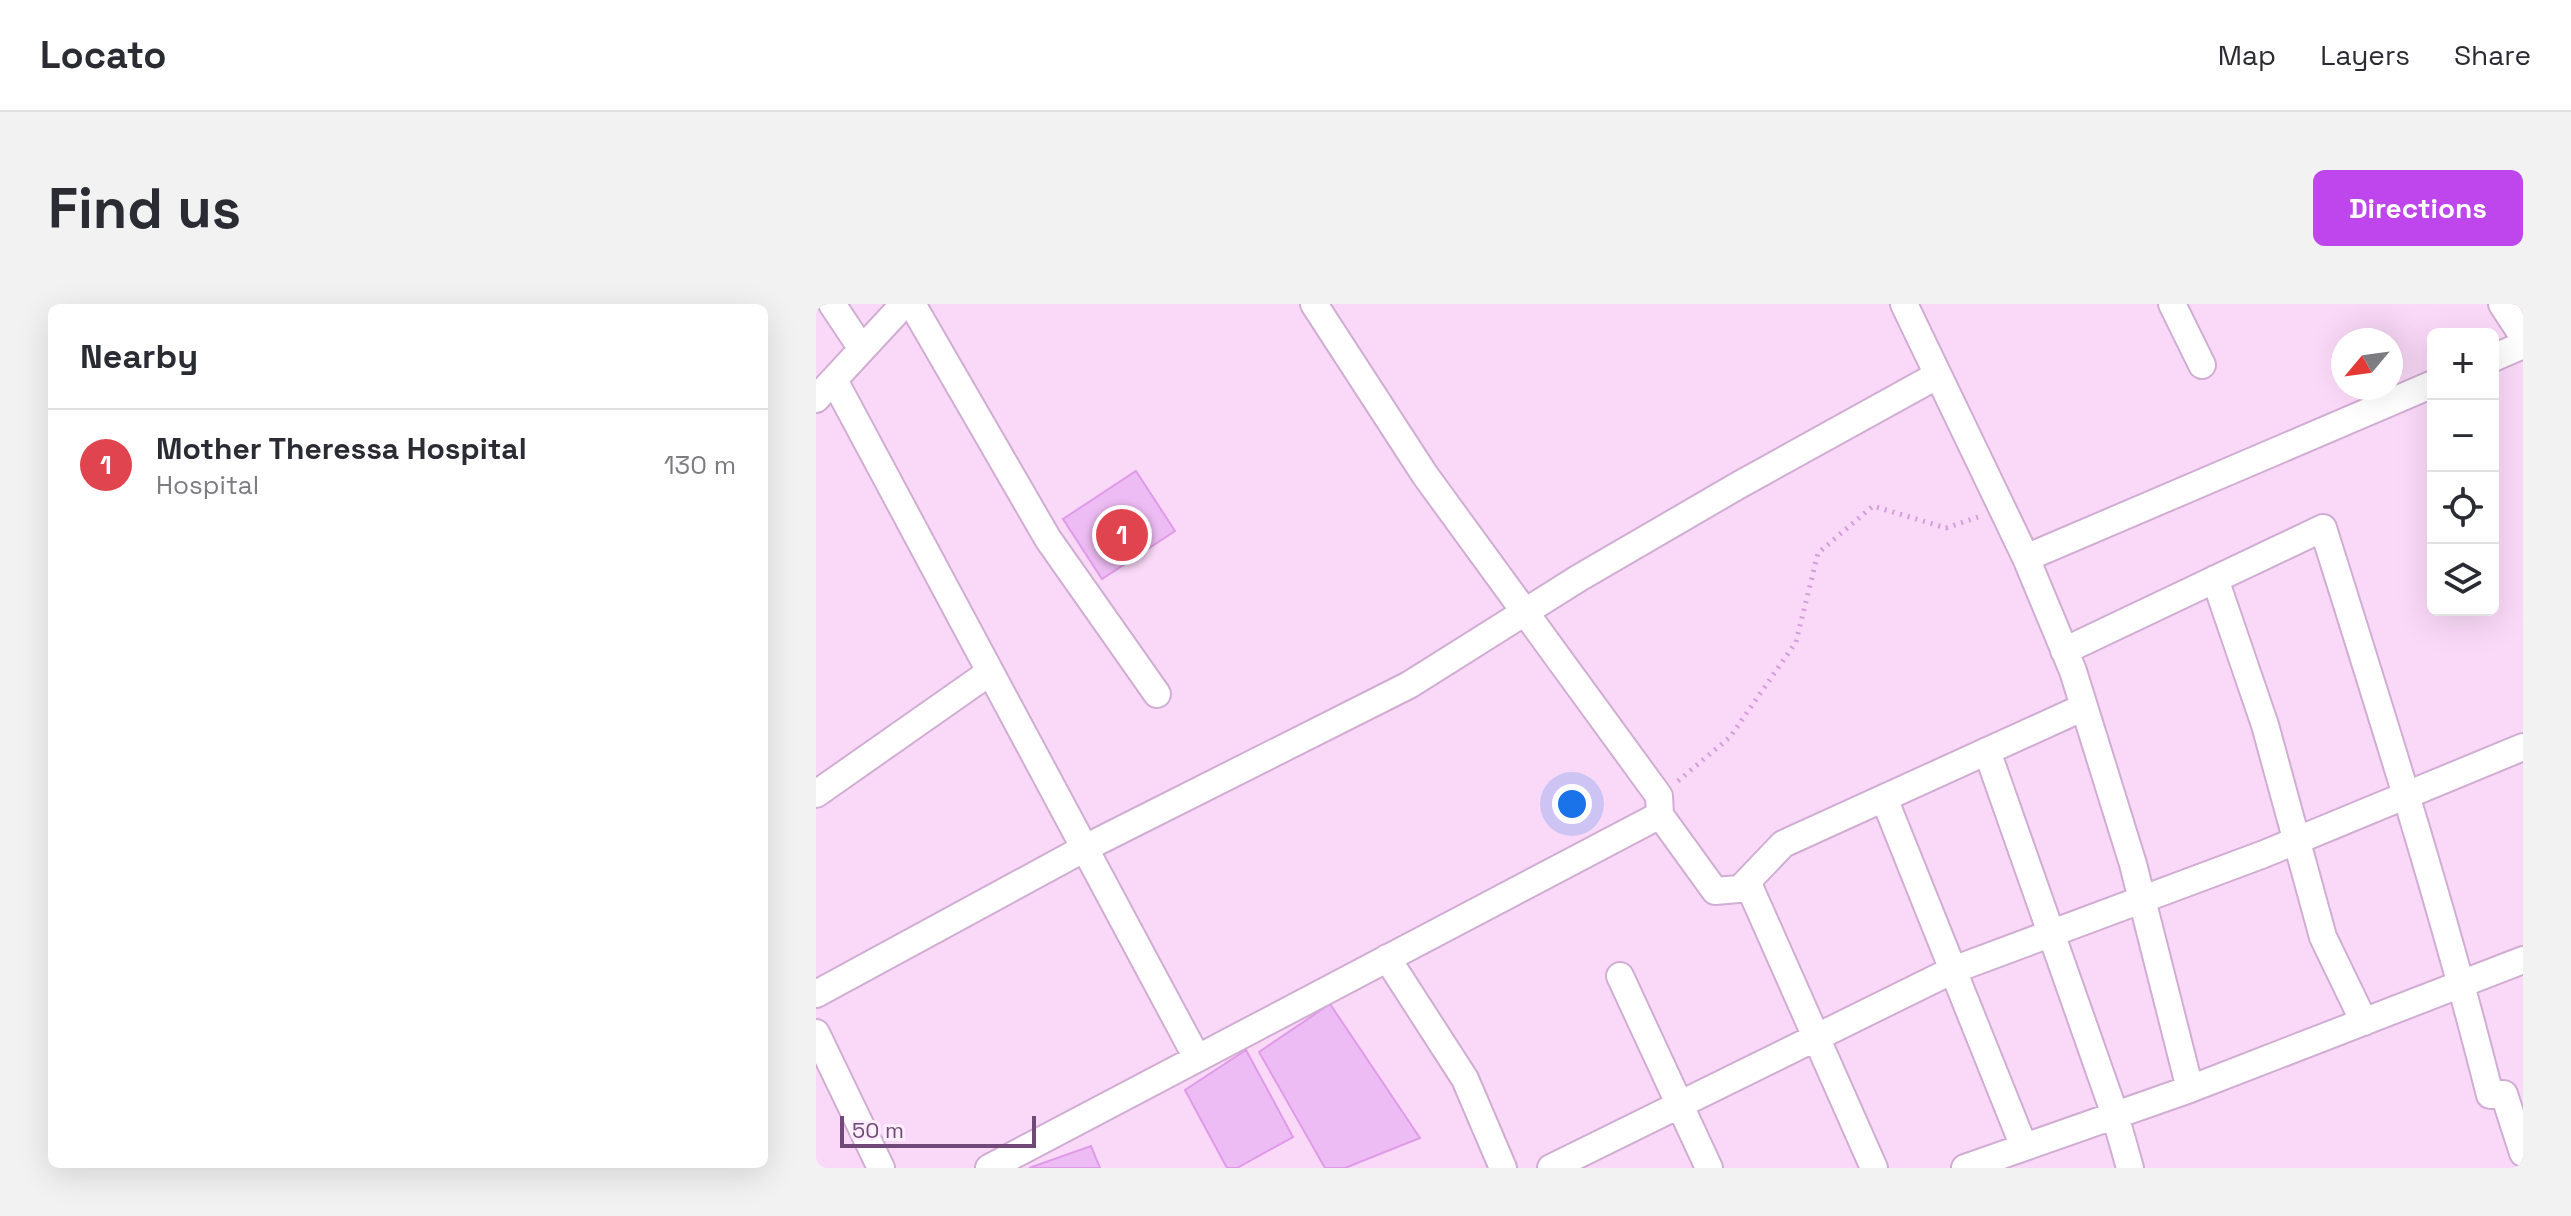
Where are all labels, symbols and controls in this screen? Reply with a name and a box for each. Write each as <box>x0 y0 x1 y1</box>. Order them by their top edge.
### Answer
text: Locato <box>40 31 167 79</box>
text: Map <box>2218 37 2276 73</box>
text: Layers <box>2320 37 2410 73</box>
text: Share <box>2454 37 2531 73</box>
button: Directions <box>2313 170 2523 246</box>
text: Find us <box>48 173 241 244</box>
north arrow <box>2331 328 2403 400</box>
map controls <box>2427 328 2499 616</box>
button: + <box>2427 328 2499 400</box>
text: Nearby <box>80 335 198 378</box>
button: − <box>2427 400 2499 472</box>
text: Mother Theressa Hospital <box>156 429 527 468</box>
text: 1 <box>100 448 112 482</box>
text: 130 m <box>664 448 736 482</box>
text: Hospital <box>156 468 259 502</box>
button: locate <box>2427 472 2499 544</box>
pin: 1 <box>1096 505 1148 565</box>
button: layers <box>2427 544 2499 616</box>
your location <box>1552 784 1592 824</box>
scale bar <box>840 1112 1036 1148</box>
text: 50 m <box>852 1116 904 1144</box>

